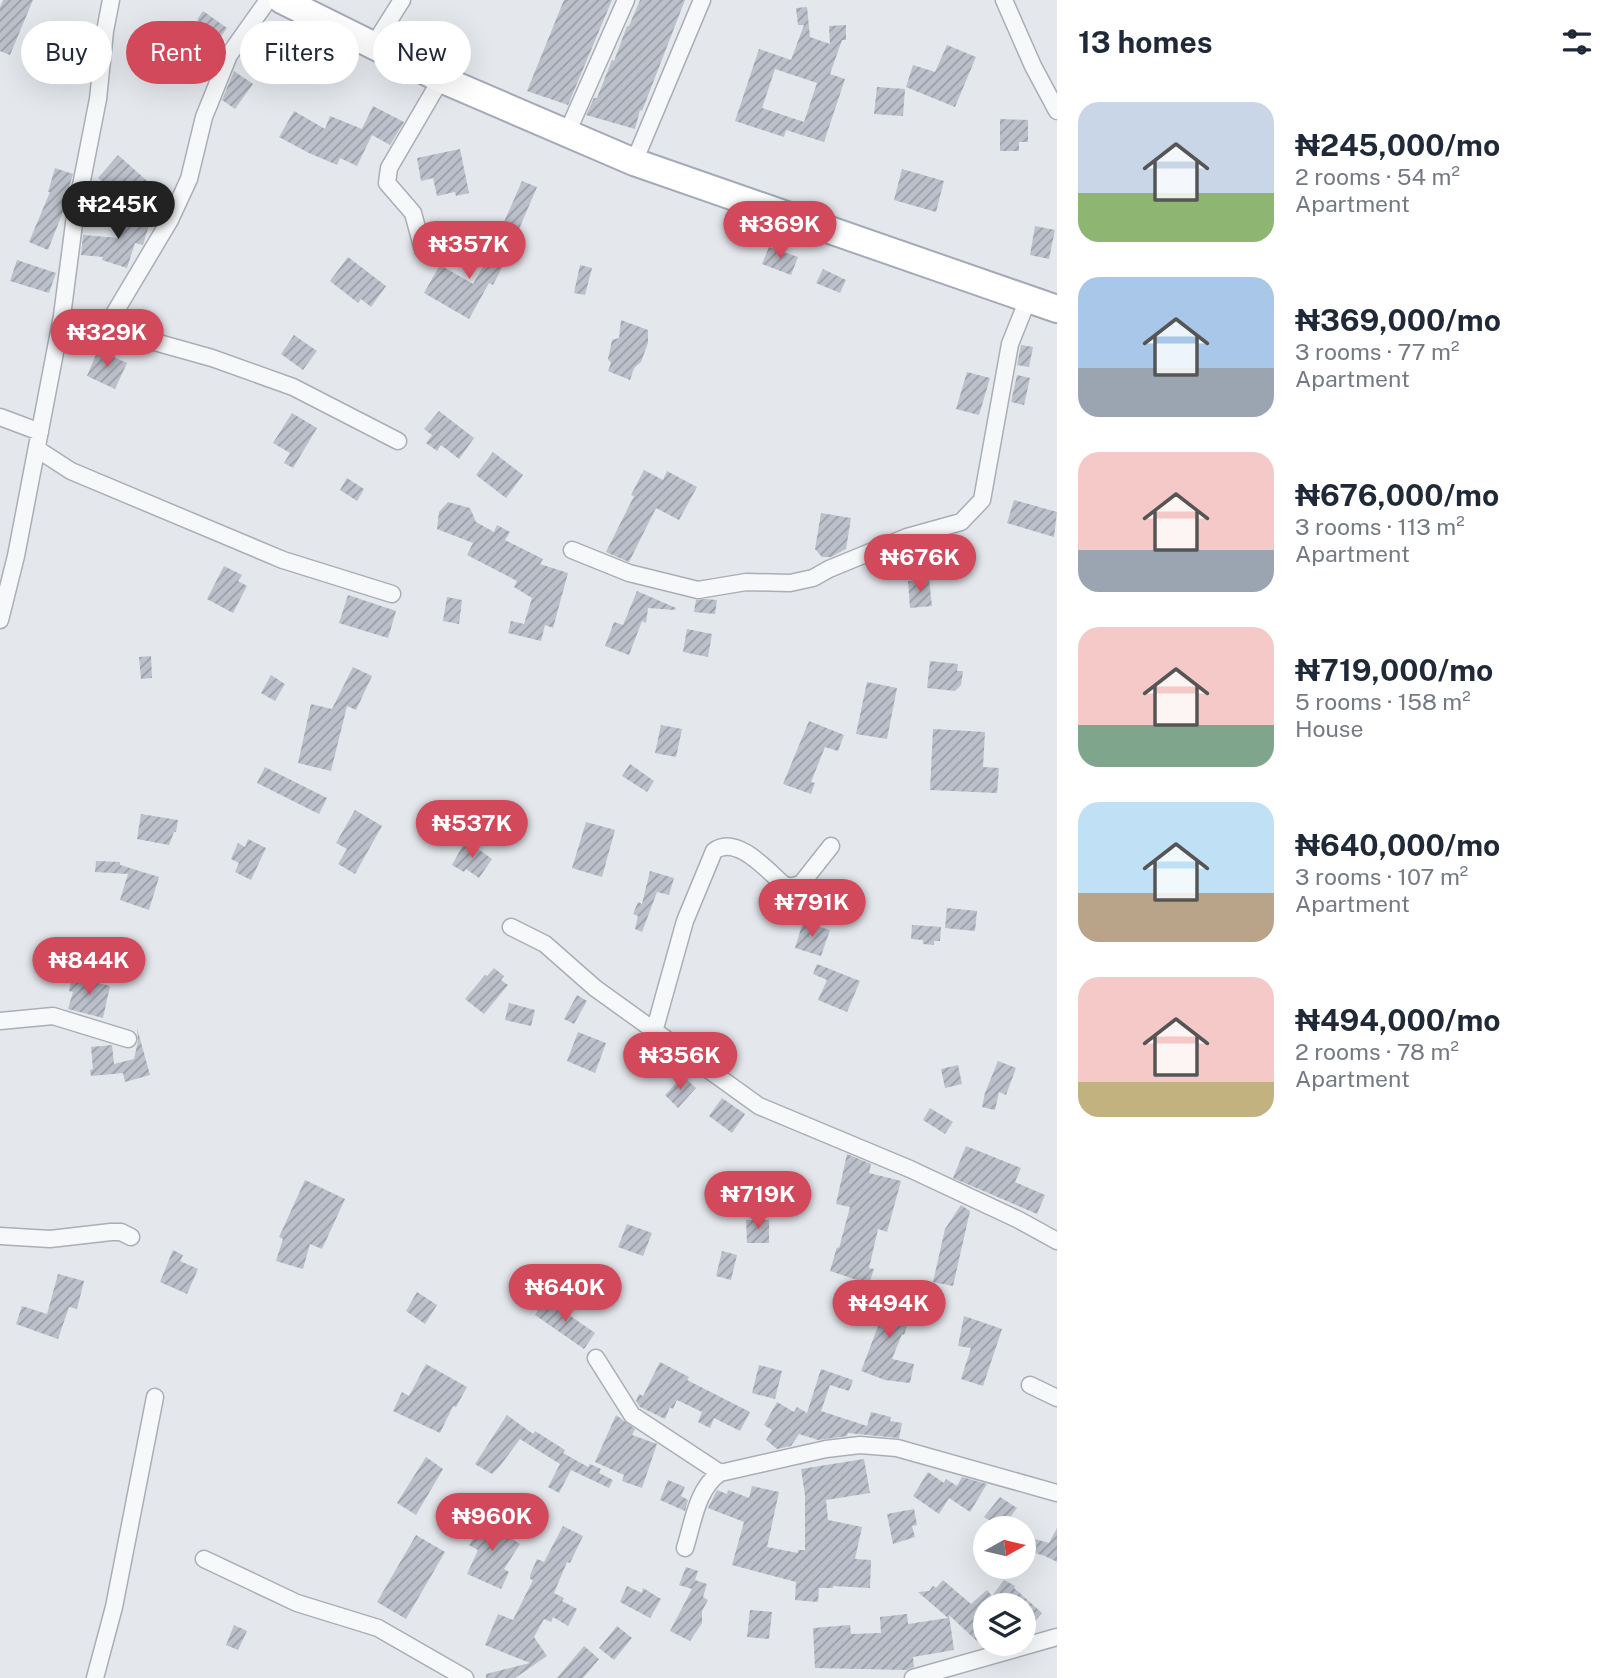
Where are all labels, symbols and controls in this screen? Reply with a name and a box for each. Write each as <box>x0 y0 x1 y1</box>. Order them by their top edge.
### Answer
chip: Buy <box>21 21 112 84</box>
chip: Rent <box>126 21 226 84</box>
chip: Filters <box>240 21 359 84</box>
chip: New <box>373 21 471 84</box>
icon: filters <box>1558 23 1596 61</box>
text: 13 homes <box>1078 24 1213 60</box>
text: ₦245,000/mo <box>1295 127 1500 163</box>
icon: home <box>1134 130 1218 214</box>
text: 2 rooms · 54 m² <box>1295 163 1460 190</box>
pin: ₦245K <box>69 182 167 241</box>
text: ₦245K <box>78 190 158 217</box>
text: Apartment <box>1295 190 1410 217</box>
pin: ₦369K <box>731 202 829 261</box>
text: ₦369K <box>739 210 821 237</box>
pin: ₦357K <box>420 222 518 281</box>
text: ₦357K <box>429 230 509 257</box>
text: ₦369,000/mo <box>1295 302 1501 338</box>
icon: home <box>1134 305 1218 389</box>
pin: ₦329K <box>58 310 156 369</box>
text: ₦329K <box>67 318 147 345</box>
text: 3 rooms · 77 m² <box>1295 338 1459 365</box>
text: Apartment <box>1295 365 1410 392</box>
text: ₦676,000/mo <box>1295 477 1499 513</box>
icon: home <box>1134 480 1218 564</box>
text: 3 rooms · 113 m² <box>1295 513 1465 540</box>
pin: ₦676K <box>871 534 969 594</box>
text: Apartment <box>1295 540 1410 567</box>
text: ₦676K <box>880 543 960 570</box>
text: ₦719,000/mo <box>1295 652 1493 688</box>
icon: home <box>1134 655 1218 739</box>
text: 5 rooms · 158 m² <box>1295 688 1471 715</box>
text: House <box>1295 715 1363 742</box>
pin: ₦537K <box>423 800 521 860</box>
text: ₦537K <box>432 809 512 836</box>
text: ₦640,000/mo <box>1295 827 1500 863</box>
icon: home <box>1134 830 1218 914</box>
text: 3 rooms · 107 m² <box>1295 863 1468 890</box>
pin: ₦791K <box>763 880 861 939</box>
text: ₦791K <box>775 888 849 915</box>
text: Apartment <box>1295 890 1410 917</box>
pin: ₦844K <box>40 937 138 997</box>
text: ₦844K <box>48 946 130 973</box>
text: ₦494,000/mo <box>1295 1002 1501 1038</box>
icon: home <box>1134 1005 1218 1089</box>
pin: ₦356K <box>631 1032 729 1092</box>
text: 2 rooms · 78 m² <box>1295 1038 1459 1065</box>
text: ₦356K <box>639 1041 721 1068</box>
text: Apartment <box>1295 1065 1410 1092</box>
pin: ₦719K <box>709 1172 807 1231</box>
text: ₦719K <box>720 1180 796 1207</box>
pin: ₦640K <box>516 1264 614 1324</box>
text: ₦640K <box>525 1273 605 1300</box>
pin: ₦494K <box>840 1280 938 1340</box>
text: ₦494K <box>849 1289 929 1316</box>
pin: ₦960K <box>443 1494 541 1553</box>
text: ₦960K <box>452 1502 532 1529</box>
north arrow <box>973 1516 1036 1578</box>
map controls <box>973 1516 1036 1656</box>
button: layers <box>973 1593 1036 1656</box>

